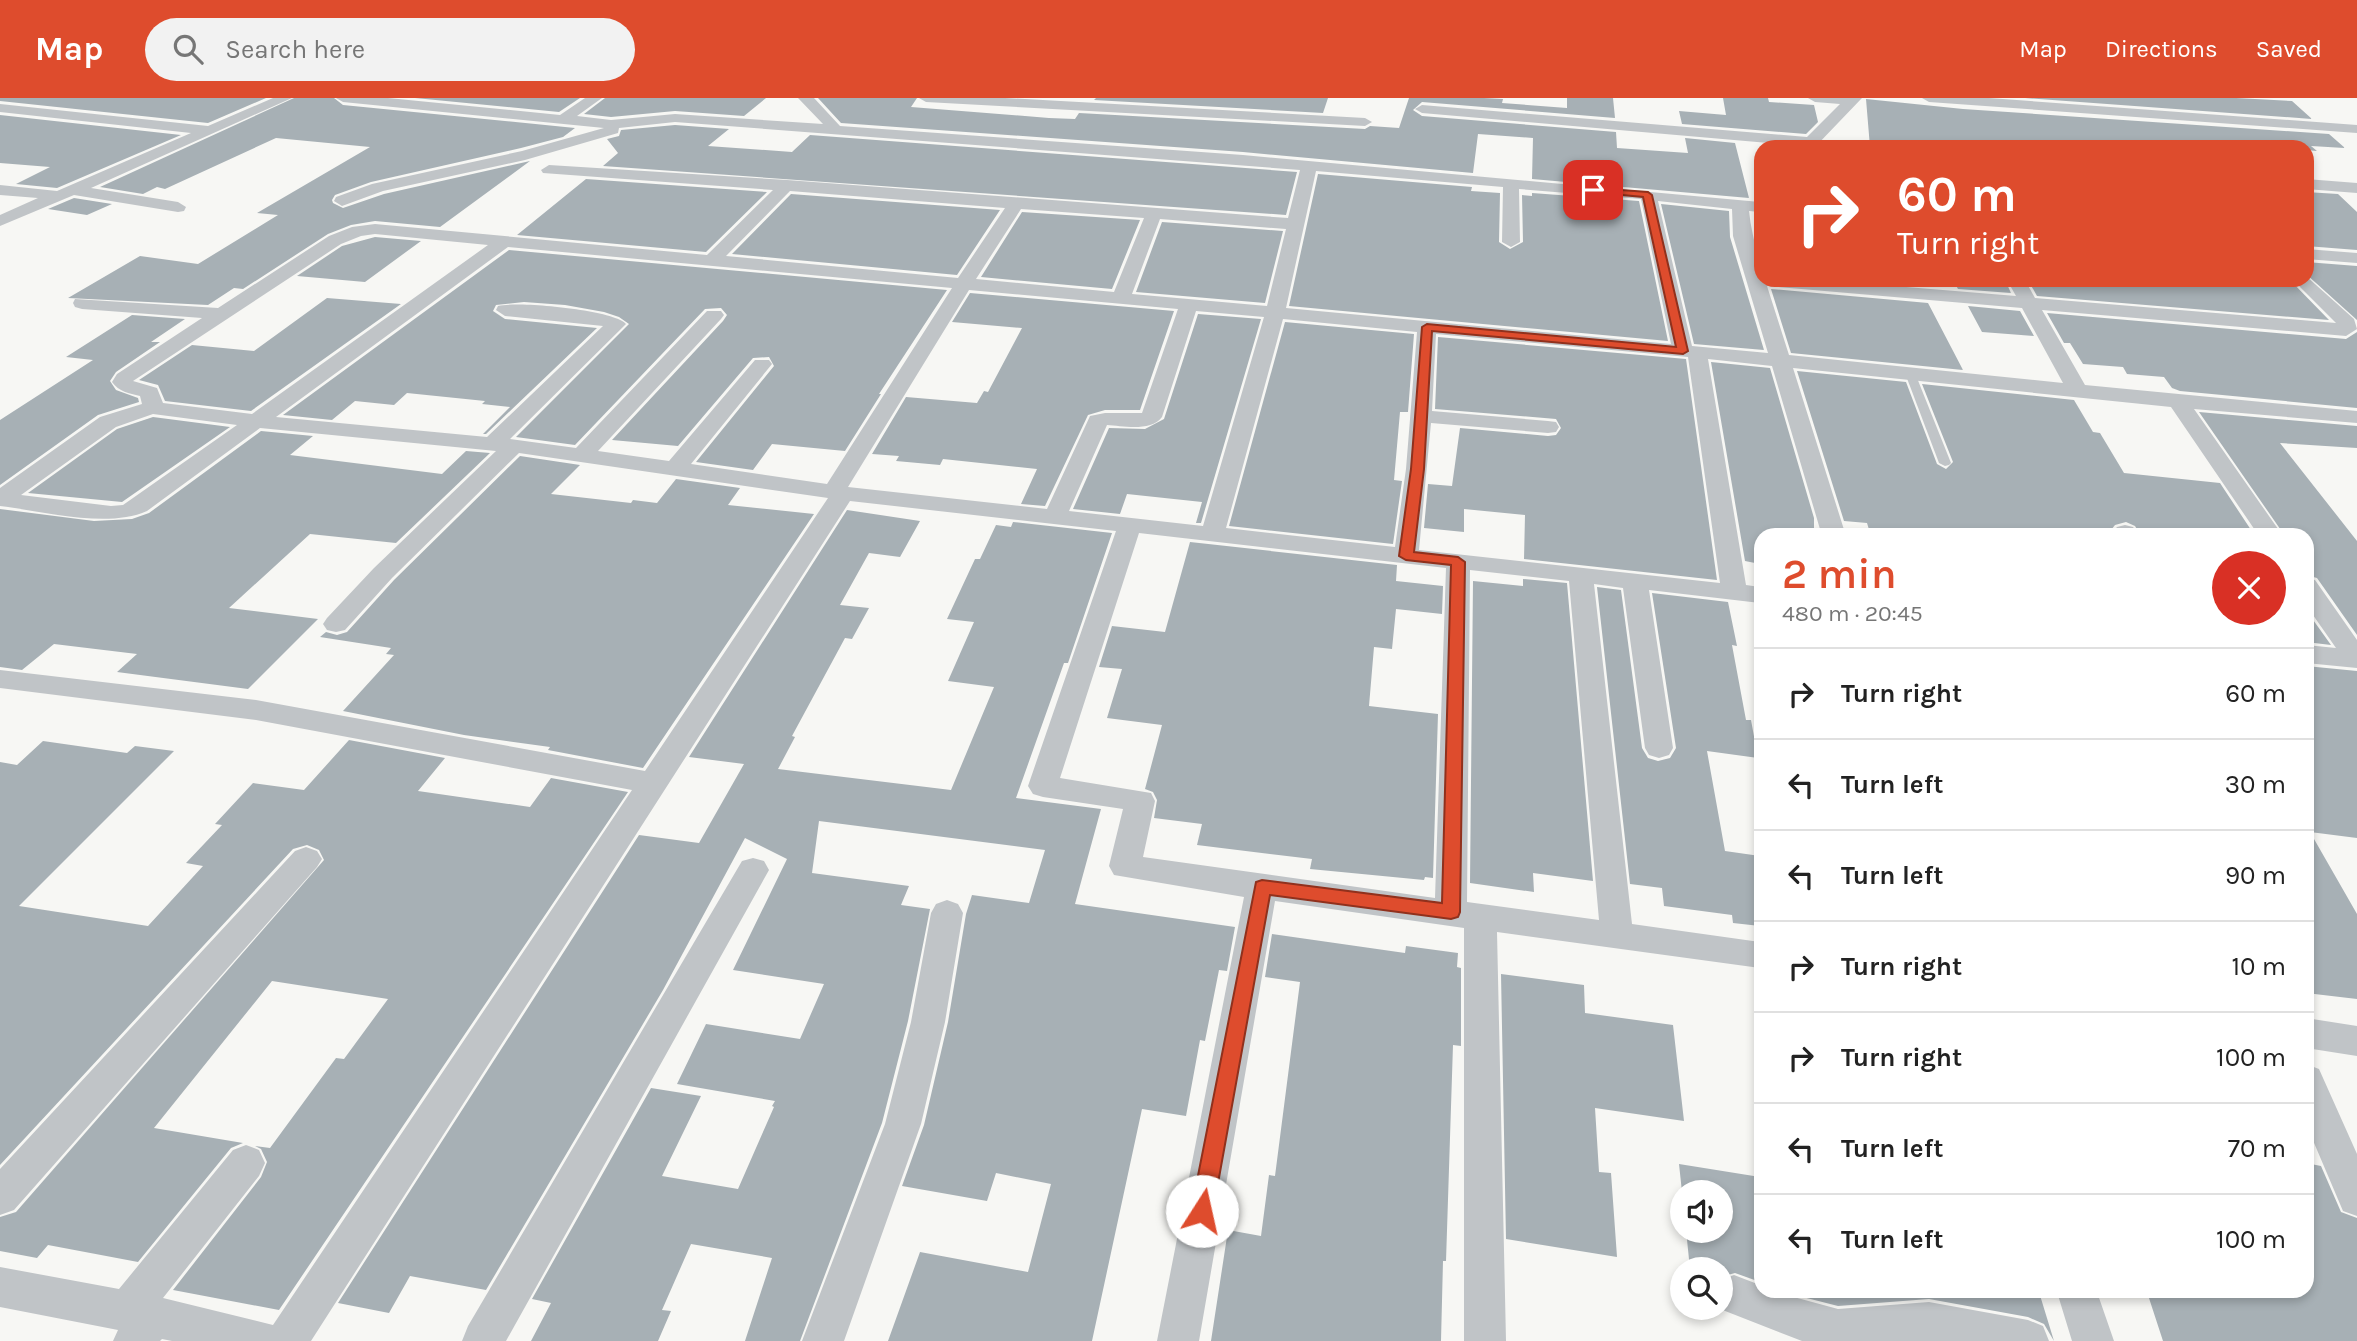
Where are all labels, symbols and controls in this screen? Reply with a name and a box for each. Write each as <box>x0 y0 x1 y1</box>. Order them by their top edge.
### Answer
search box <box>145 18 635 81</box>
text: Map <box>35 30 103 68</box>
icon: search <box>169 30 207 68</box>
text: Search here <box>225 34 365 65</box>
text: Map <box>2019 35 2067 63</box>
text: Directions <box>2105 35 2218 63</box>
text: Saved <box>2256 35 2322 63</box>
pin <box>1563 160 1623 220</box>
text: 60 m <box>1897 166 2017 223</box>
icon: right <box>1782 168 1873 259</box>
icon: arrive <box>1574 171 1612 209</box>
text: Turn right <box>1897 225 2039 262</box>
text: 2 min <box>1782 549 1897 599</box>
button: close <box>2212 551 2286 625</box>
text: 480 m · 20:45 <box>1782 600 1923 627</box>
icon: right <box>1782 675 1820 713</box>
text: Turn right <box>1841 678 1962 709</box>
text: 60 m <box>2225 678 2286 709</box>
icon: left <box>1782 766 1820 804</box>
text: Turn left <box>1841 769 1943 800</box>
text: 30 m <box>2225 769 2286 800</box>
icon: left <box>1782 857 1820 895</box>
text: Turn left <box>1841 860 1943 891</box>
text: 90 m <box>2225 860 2286 891</box>
icon: right <box>1782 948 1820 986</box>
text: Turn right <box>1841 951 1962 982</box>
text: 10 m <box>2231 951 2286 982</box>
icon: right <box>1782 1039 1820 1077</box>
text: Turn right <box>1841 1042 1962 1073</box>
text: 100 m <box>2216 1042 2286 1073</box>
icon: left <box>1782 1130 1820 1168</box>
text: Turn left <box>1841 1133 1943 1164</box>
text: 70 m <box>2228 1133 2286 1164</box>
position arrow <box>1165 1174 1239 1248</box>
map controls <box>1670 1180 1733 1320</box>
button: sound <box>1670 1180 1733 1243</box>
icon: left <box>1782 1221 1820 1259</box>
text: Turn left <box>1841 1224 1943 1255</box>
text: 100 m <box>2216 1224 2286 1255</box>
button: search <box>1670 1257 1733 1320</box>

